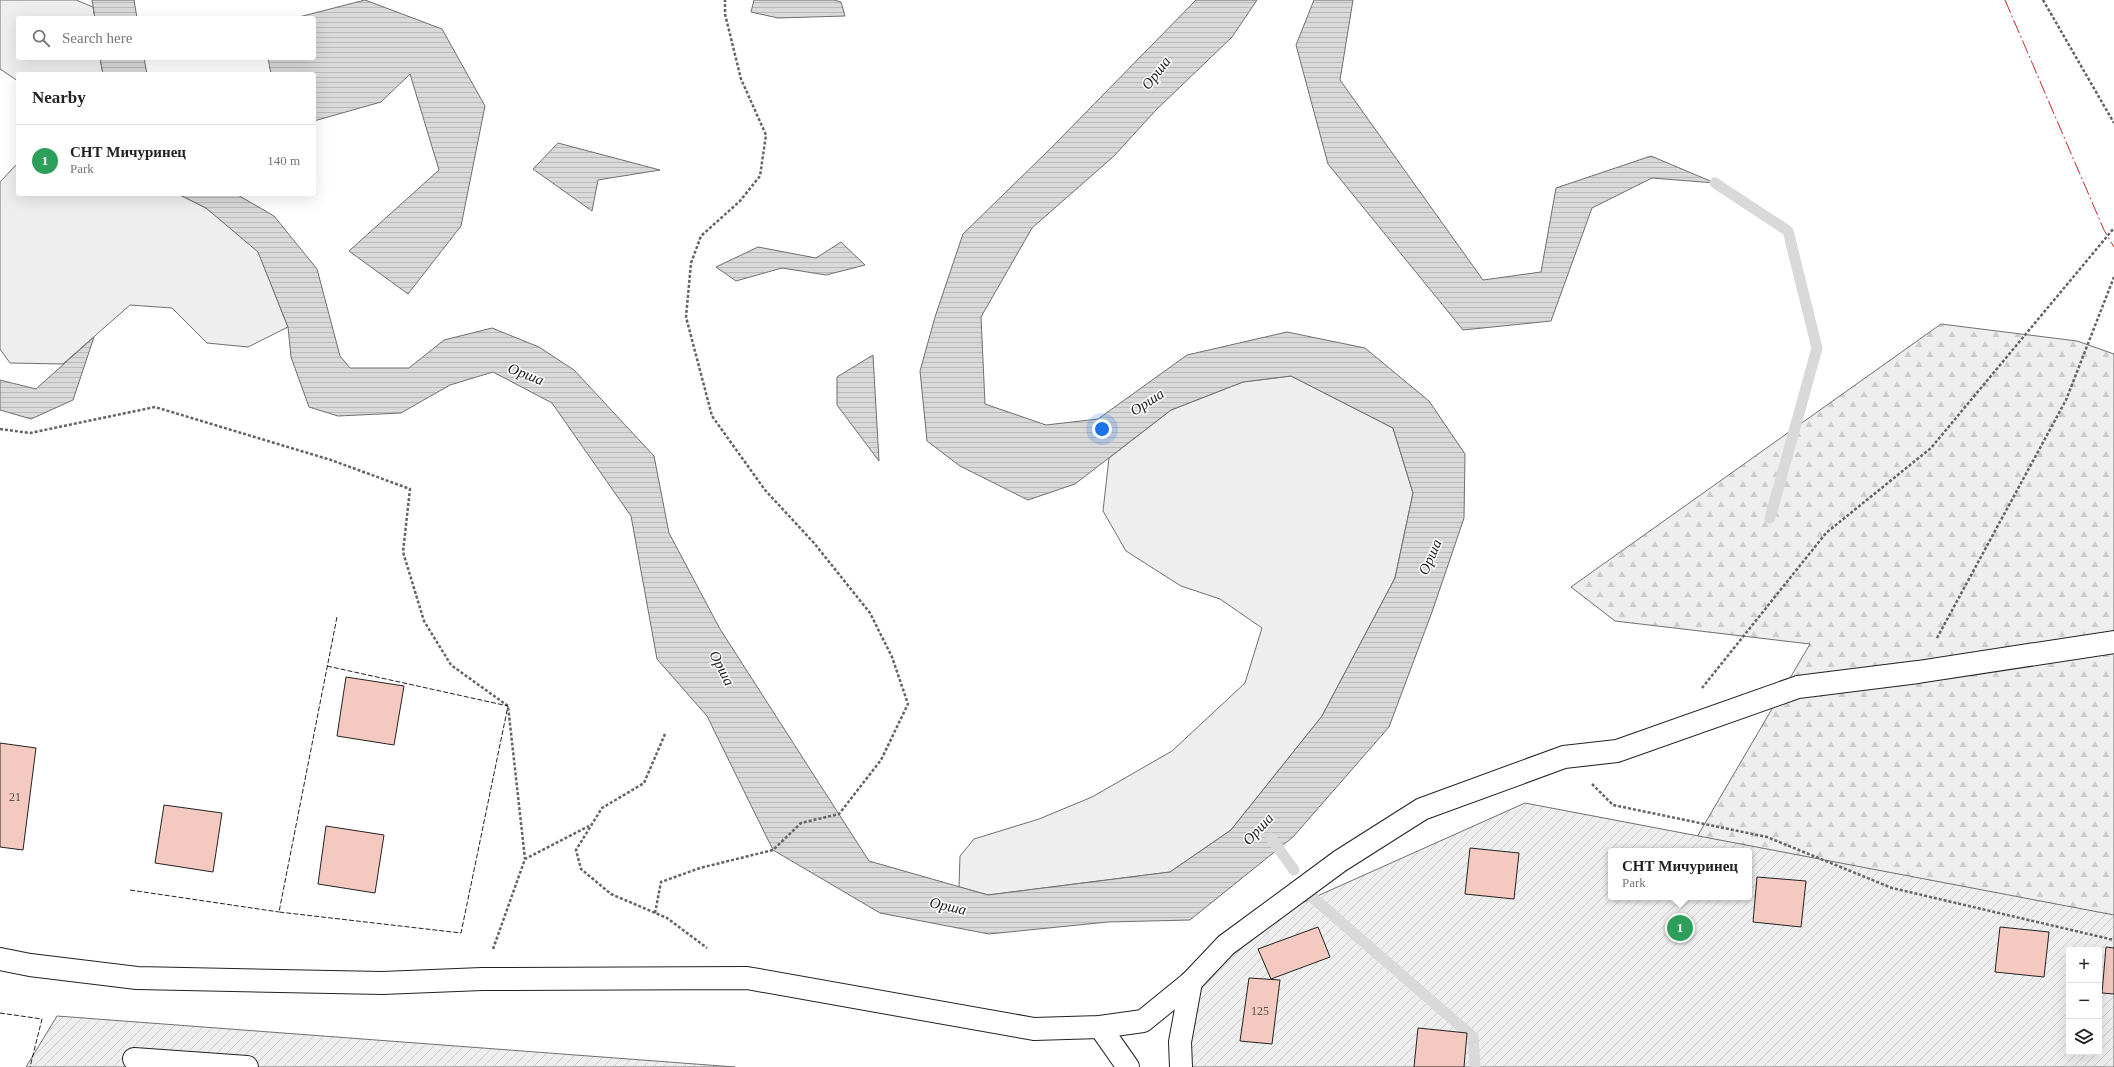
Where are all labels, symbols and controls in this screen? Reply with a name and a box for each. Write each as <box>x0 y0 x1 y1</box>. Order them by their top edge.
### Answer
search box <box>16 16 316 60</box>
icon: search <box>30 27 52 49</box>
text: Search here <box>62 30 132 46</box>
water label: Орша <box>1138 53 1174 93</box>
text: Nearby <box>32 88 86 107</box>
text: СНТ Мичуринец <box>70 144 186 160</box>
text: 1 <box>42 153 48 168</box>
text: 140 m <box>267 153 300 168</box>
text: Park <box>70 161 94 176</box>
water label: Орша <box>506 360 546 388</box>
water label: Орша <box>1127 385 1167 419</box>
your location <box>1092 419 1112 439</box>
water label: Орша <box>1415 537 1445 577</box>
water label: Орша <box>706 648 738 688</box>
house number: 21 <box>9 790 21 804</box>
water label: Орша <box>1239 810 1277 848</box>
popup <box>1608 848 1752 900</box>
text: СНТ Мичуринец <box>1622 858 1738 874</box>
text: Park <box>1622 875 1646 890</box>
water label: Орша <box>928 894 968 918</box>
pin: 1 <box>1667 913 1693 943</box>
map controls <box>2066 947 2102 1055</box>
button: + <box>2066 947 2102 983</box>
button: − <box>2066 983 2102 1019</box>
house number: 125 <box>1251 1004 1269 1018</box>
button: layers <box>2066 1019 2102 1055</box>

